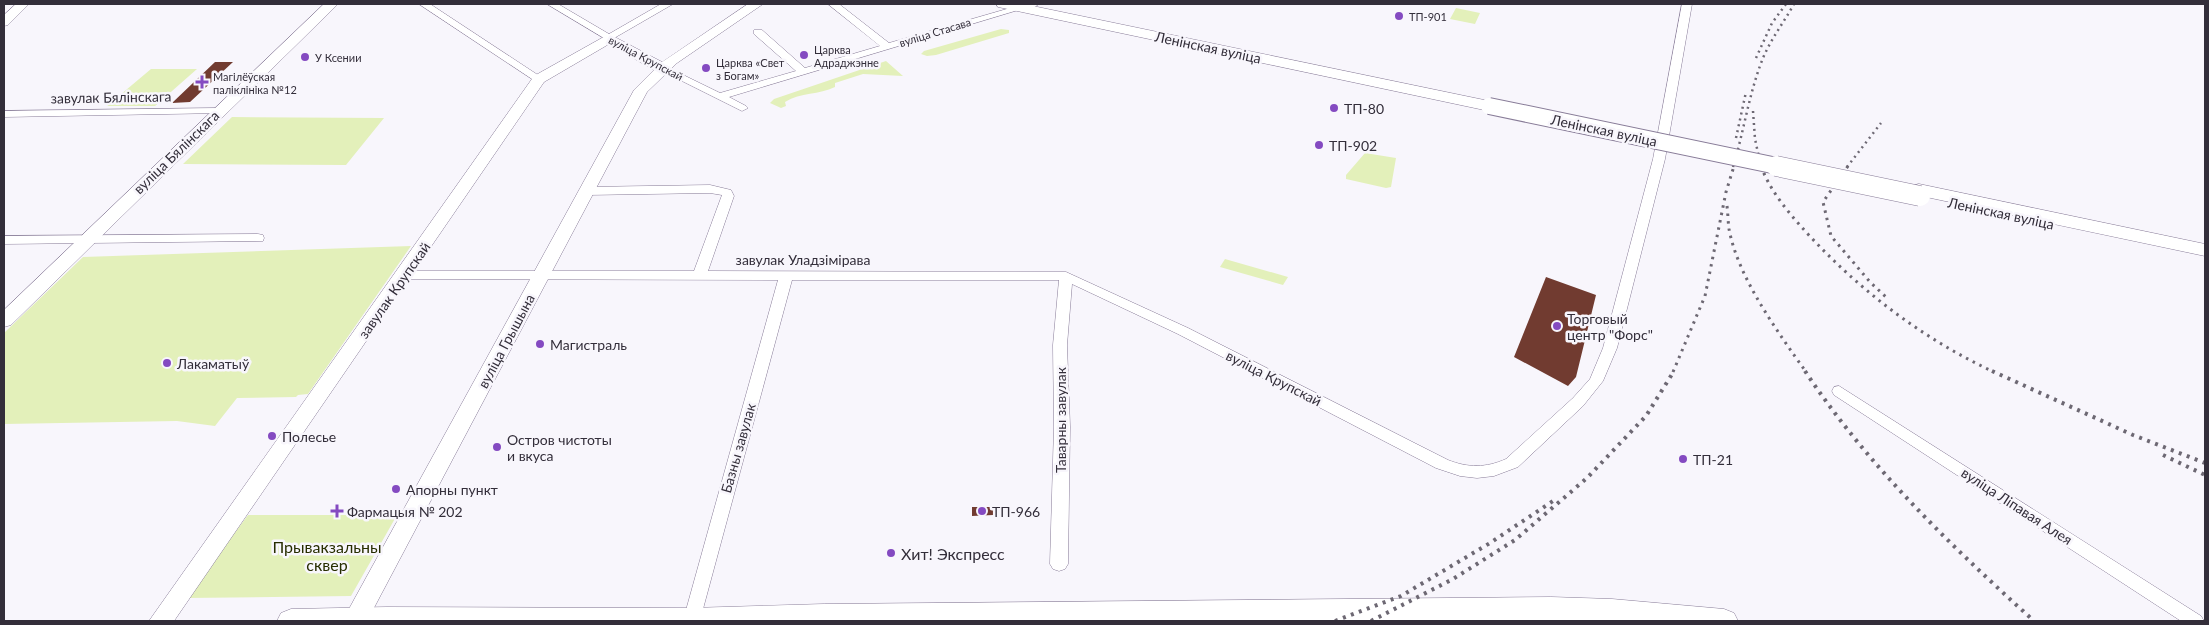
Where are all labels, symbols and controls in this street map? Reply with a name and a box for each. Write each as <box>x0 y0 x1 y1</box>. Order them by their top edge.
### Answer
marker: ТП-901 <box>1393 10 1405 22</box>
place label: ТП-901 <box>1409 10 1447 23</box>
street label: вуліца Стасава <box>898 15 972 49</box>
street label: Ленінская вуліца <box>1152 27 1263 67</box>
street label: вуліца Крупскай <box>607 33 685 83</box>
place label: Царква Адраджэнне <box>814 43 879 69</box>
marker: Царква Адраджэнне <box>798 49 810 61</box>
marker: У Ксении <box>299 51 311 63</box>
place label: У Ксении <box>315 51 361 64</box>
place label: Царква «Свет з Богам» <box>716 56 785 82</box>
marker: Царква «Свет з Богам» <box>700 62 712 74</box>
place label: Магілёўская паліклініка №12 <box>213 70 297 96</box>
marker: Магілёўская паліклініка №12 <box>195 75 209 89</box>
street label: завулак Бялінскага <box>50 87 172 107</box>
place label: ТП-80 <box>1344 100 1384 117</box>
marker: ТП-80 <box>1328 102 1340 114</box>
street label: вуліца Бялінскага <box>130 107 222 197</box>
street label: Ленінская вуліца <box>1548 110 1659 150</box>
place label: ТП-902 <box>1329 137 1377 154</box>
marker: ТП-902 <box>1313 139 1325 151</box>
street label: Ленінская вуліца <box>1945 193 2056 233</box>
street label: завулак Крупскай <box>354 239 434 341</box>
street label: завулак Уладзімірава <box>736 251 870 268</box>
street label: вуліца Грышына <box>474 291 538 391</box>
place label: Торговый центр "Форс" <box>1567 310 1653 343</box>
marker: Торговый центр "Форс" <box>1551 320 1563 332</box>
place label: Магистраль <box>550 336 627 353</box>
marker: Магистраль <box>534 338 546 350</box>
street label: вуліца Крупскай <box>1223 347 1325 409</box>
place label: Лакаматыў <box>176 355 250 372</box>
marker: Лакаматыў <box>161 357 173 369</box>
street label: Таварны завулак <box>1052 366 1069 473</box>
street label: Базны завулак <box>717 401 759 495</box>
place label: Полесье <box>282 428 336 445</box>
marker: Полесье <box>266 430 278 442</box>
place label: Остров чистоты и вкуса <box>507 431 612 464</box>
marker: Остров чистоты и вкуса <box>491 441 503 453</box>
place label: ТП-21 <box>1693 451 1733 468</box>
marker: ТП-21 <box>1677 453 1689 465</box>
street label: вуліца Ліпавая Алея <box>1958 464 2076 548</box>
place label: Апорны пункт <box>406 481 498 498</box>
marker: Апорны пункт <box>390 483 402 495</box>
place label: Фармацыя № 202 <box>347 503 463 520</box>
place label: ТП-966 <box>992 503 1040 520</box>
marker: Фармацыя № 202 <box>331 505 343 517</box>
marker: ТП-966 <box>976 505 988 517</box>
park label: Прывакзальны сквер <box>272 537 382 574</box>
place label: Хит! Экспресс <box>901 544 1005 563</box>
marker: Хит! Экспресс <box>885 547 897 559</box>

